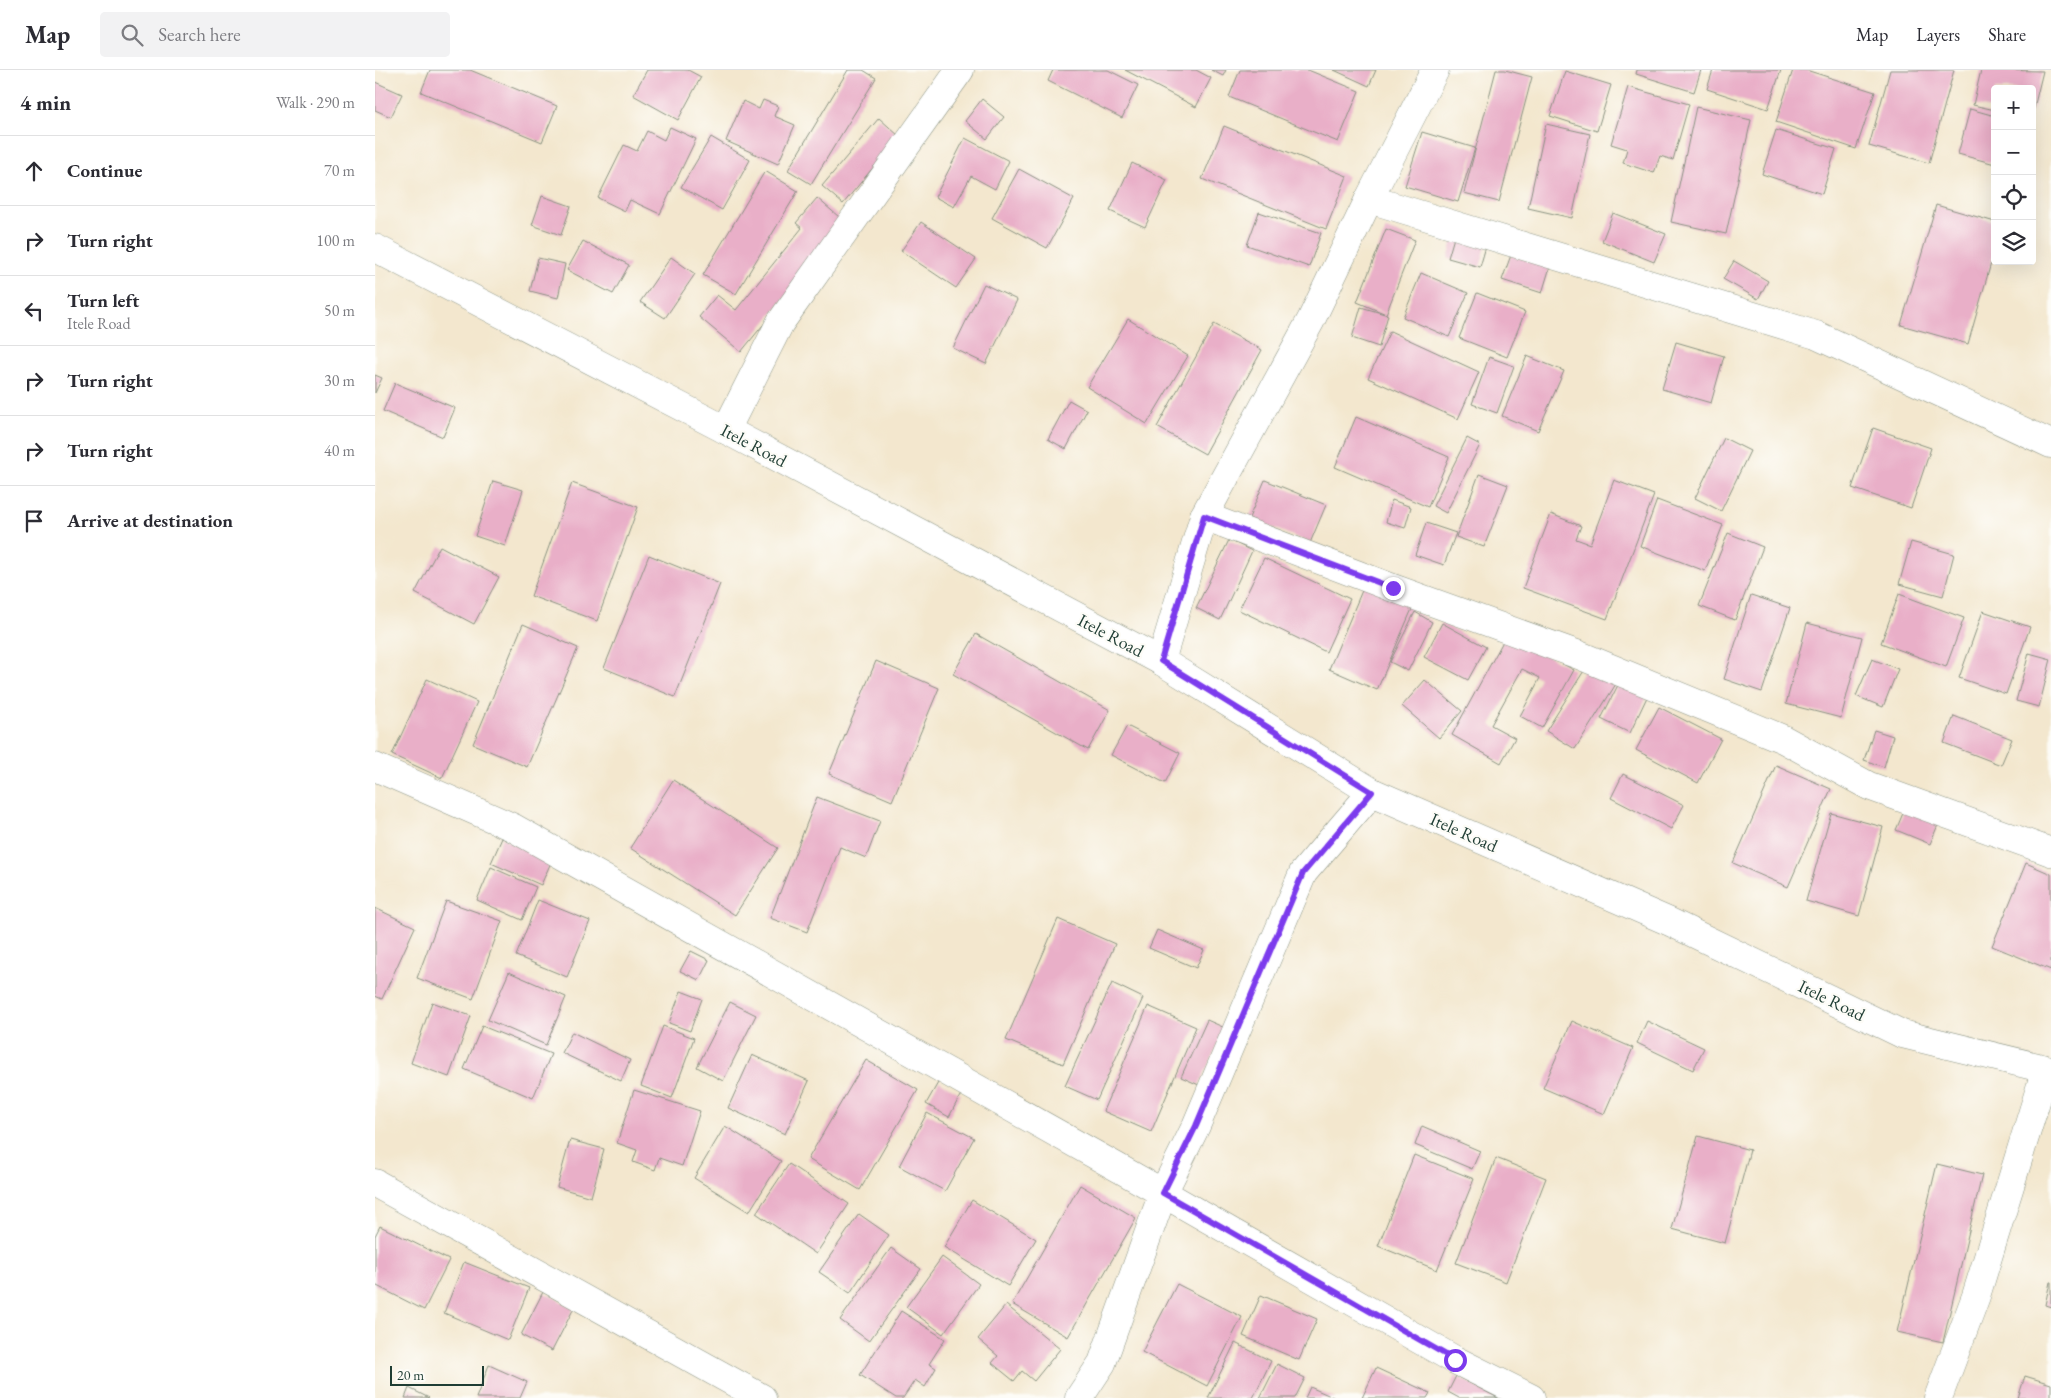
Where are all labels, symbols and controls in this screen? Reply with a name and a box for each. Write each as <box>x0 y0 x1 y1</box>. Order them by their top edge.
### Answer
search box <box>100 12 450 57</box>
text: Map <box>25 19 70 50</box>
icon: search <box>118 21 146 49</box>
text: Search here <box>158 22 241 47</box>
text: Map <box>1856 23 1888 46</box>
text: Layers <box>1916 23 1960 46</box>
text: Share <box>1988 23 2026 46</box>
map controls <box>1991 85 2036 265</box>
button: + <box>1991 85 2036 130</box>
text: 4 min <box>20 89 71 116</box>
text: Walk · 290 m <box>276 92 355 113</box>
button: − <box>1991 130 2036 175</box>
icon: ahead <box>20 157 48 185</box>
text: Continue <box>67 158 142 183</box>
text: 70 m <box>324 160 355 181</box>
button: locate <box>1991 175 2036 220</box>
button: layers <box>1991 220 2036 265</box>
icon: right <box>20 227 48 255</box>
text: Turn right <box>67 228 153 253</box>
text: 100 m <box>316 230 355 251</box>
text: Turn left <box>67 288 139 313</box>
icon: left <box>20 297 48 325</box>
text: 50 m <box>324 300 355 321</box>
text: Itele Road <box>67 313 130 334</box>
icon: right <box>20 367 48 395</box>
text: Turn right <box>67 368 153 393</box>
text: 30 m <box>324 370 355 391</box>
street label: Itele Road <box>717 418 792 472</box>
icon: right <box>20 437 48 465</box>
text: Turn right <box>67 438 153 463</box>
text: 40 m <box>324 440 355 461</box>
icon: arrive <box>20 507 48 535</box>
text: Arrive at destination <box>67 508 233 533</box>
route end <box>1382 577 1405 600</box>
street label: Itele Road <box>1074 608 1149 662</box>
street label: Itele Road <box>1427 807 1502 857</box>
street label: Itele Road <box>1795 974 1870 1026</box>
route start <box>1444 1349 1467 1372</box>
scale bar <box>390 1363 484 1386</box>
text: 20 m <box>397 1366 424 1384</box>

